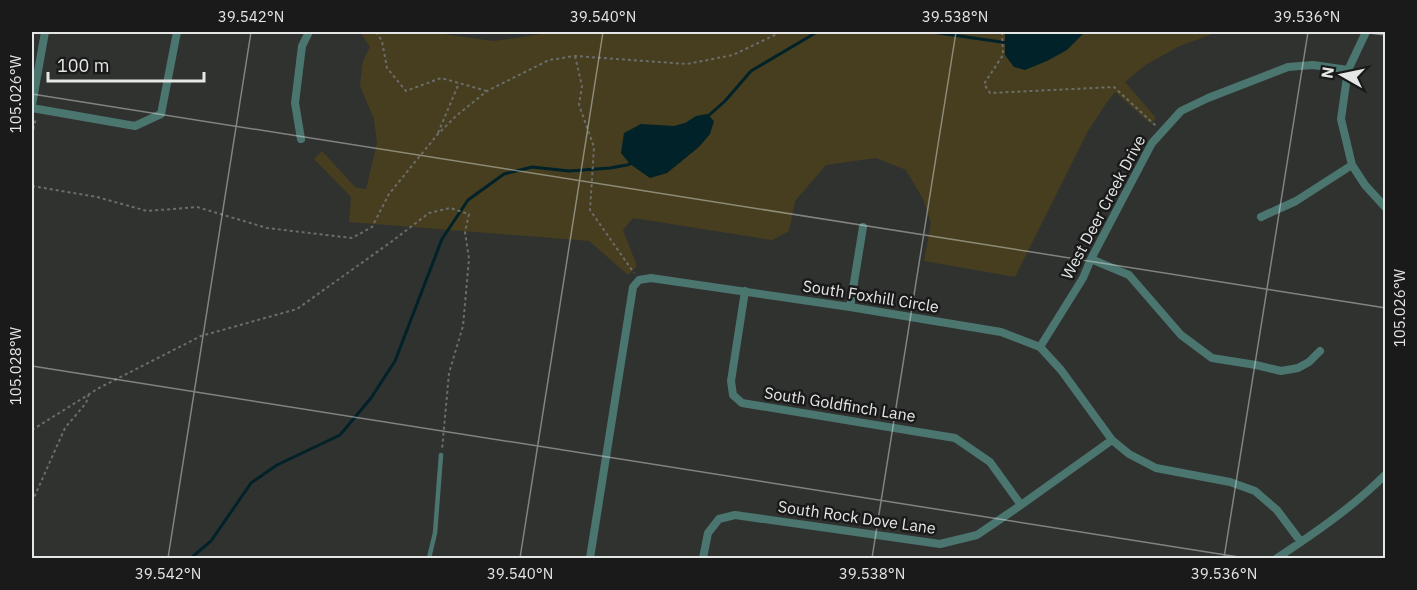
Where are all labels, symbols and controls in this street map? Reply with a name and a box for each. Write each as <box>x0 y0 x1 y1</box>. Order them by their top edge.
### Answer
text: 39.542°N <box>218 7 284 26</box>
text: 39.540°N <box>570 7 636 26</box>
text: 39.538°N <box>922 7 988 26</box>
text: 39.536°N <box>1274 7 1340 26</box>
scale bar <box>48 45 204 83</box>
north arrow <box>1312 45 1372 105</box>
text: 105.026°W <box>6 54 25 133</box>
text: 100 m <box>57 54 109 77</box>
text: N <box>1316 65 1338 80</box>
street label: West Deer Creek Drive <box>1057 131 1150 283</box>
text: 105.026°W <box>1390 268 1409 347</box>
street label: South Foxhill Circle <box>801 275 941 317</box>
text: 105.028°W <box>6 326 25 405</box>
street label: South Goldfinch Lane <box>763 382 917 426</box>
street label: South Rock Dove Lane <box>777 496 937 538</box>
text: 39.542°N <box>135 564 201 583</box>
text: 39.540°N <box>487 564 553 583</box>
text: 39.538°N <box>839 564 905 583</box>
text: 39.536°N <box>1191 564 1257 583</box>

